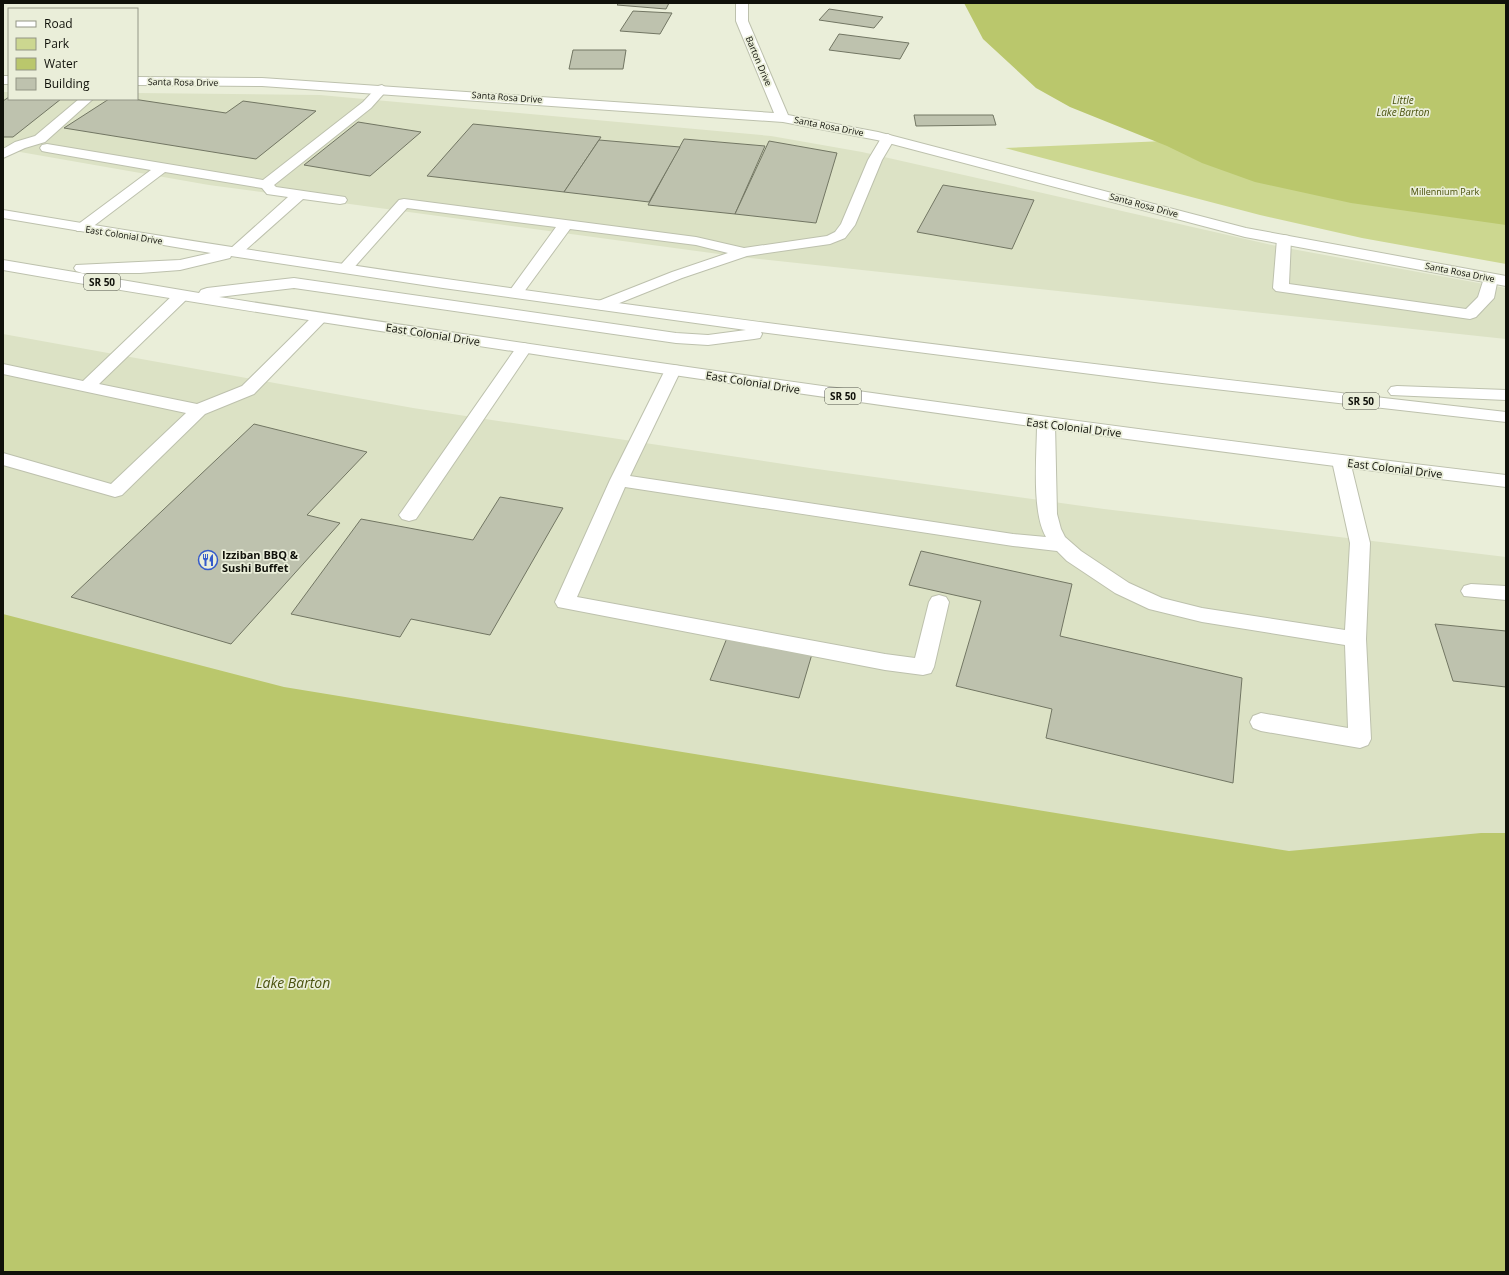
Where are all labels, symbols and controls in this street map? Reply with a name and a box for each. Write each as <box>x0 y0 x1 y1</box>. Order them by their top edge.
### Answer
legend <box>8 8 138 100</box>
text: Road <box>44 15 73 32</box>
street label: Barton Drive <box>743 34 775 88</box>
text: Park <box>44 35 70 52</box>
text: Water <box>44 55 78 72</box>
text: Building <box>44 75 90 92</box>
street label: Santa Rosa Drive <box>148 75 218 89</box>
street label: Santa Rosa Drive <box>471 88 543 106</box>
water label: Little Lake Barton <box>1376 93 1430 119</box>
street label: Santa Rosa Drive <box>793 113 865 139</box>
park label: Millennium Park <box>1411 185 1479 198</box>
street label: Santa Rosa Drive <box>1108 190 1180 220</box>
street label: East Colonial Drive <box>84 222 164 248</box>
street label: Santa Rosa Drive <box>1424 259 1496 285</box>
road number: SR 50 <box>84 274 120 290</box>
street label: East Colonial Drive <box>385 319 481 349</box>
street label: East Colonial Drive <box>705 367 801 397</box>
road number: SR 50 <box>825 388 861 404</box>
road number: SR 50 <box>1343 393 1379 409</box>
street label: East Colonial Drive <box>1026 414 1122 440</box>
street label: East Colonial Drive <box>1347 455 1443 481</box>
place label: Izziban BBQ & Sushi Buffet <box>222 547 299 575</box>
restaurant icon: Izziban BBQ & Sushi Buffet <box>197 549 219 571</box>
water label: Lake Barton <box>256 973 330 992</box>

